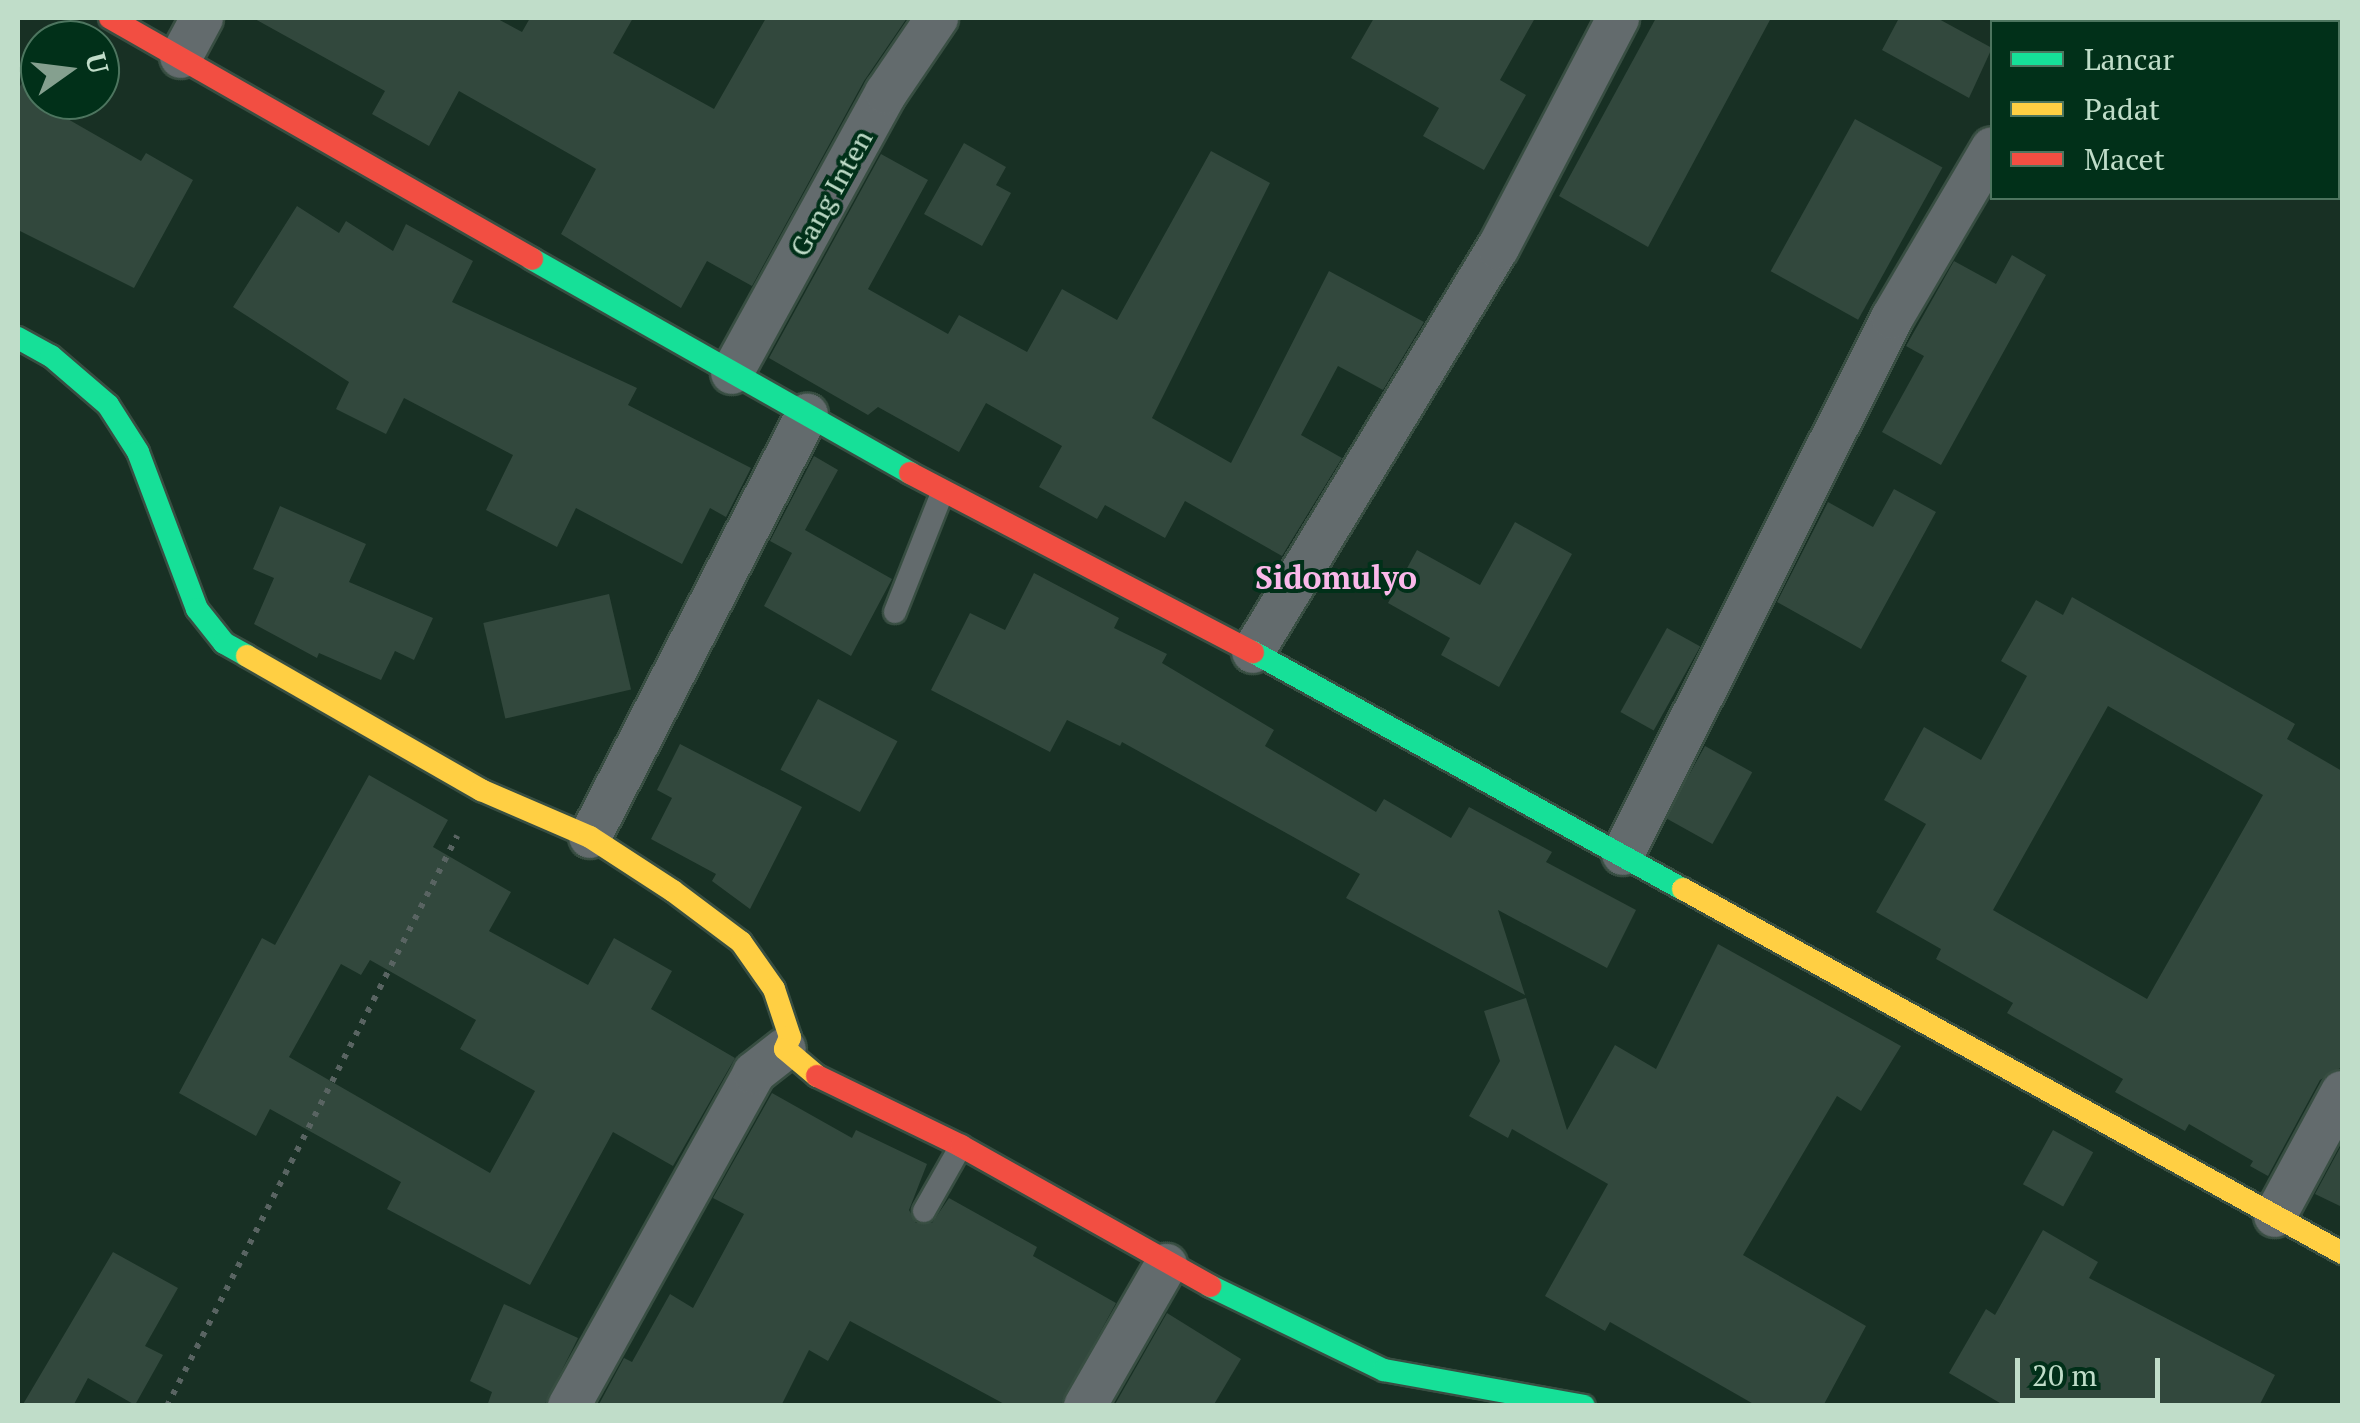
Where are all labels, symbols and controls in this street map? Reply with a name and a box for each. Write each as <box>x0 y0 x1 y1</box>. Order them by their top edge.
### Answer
north arrow <box>20 20 120 120</box>
legend <box>1990 20 2340 200</box>
text: Lancar <box>2084 39 2174 79</box>
text: U <box>77 49 118 77</box>
text: Padat <box>2084 89 2160 129</box>
street label: Gang Inten <box>783 124 879 262</box>
text: Macet <box>2084 139 2165 179</box>
district label: Sidomulyo <box>1255 558 1417 596</box>
scale bar <box>2020 1338 2165 1400</box>
text: 20 m <box>2032 1355 2097 1395</box>

